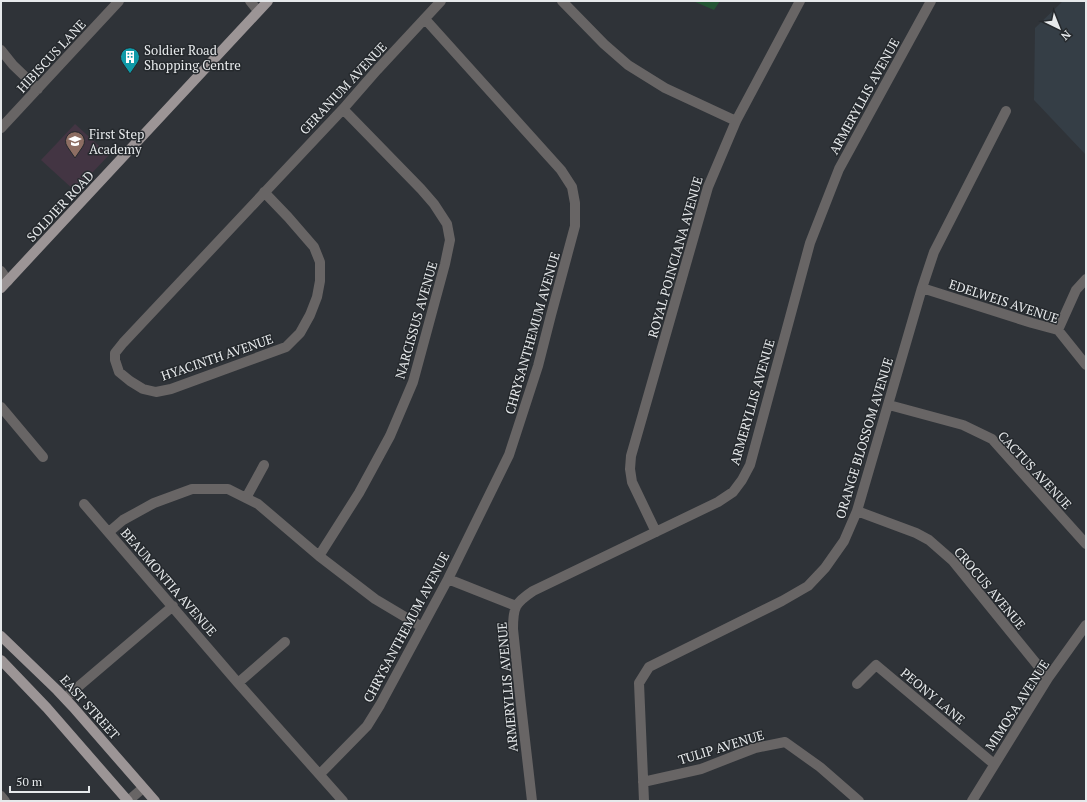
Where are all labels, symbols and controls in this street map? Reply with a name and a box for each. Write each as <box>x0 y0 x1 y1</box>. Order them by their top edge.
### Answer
north arrow <box>1039 8 1079 48</box>
street label: HIBISCUS LANE <box>12 16 90 96</box>
text: N <box>1058 27 1074 44</box>
street label: ARMERYLLIS AVENUE <box>825 35 903 157</box>
street label: GERANIUM AVENUE <box>295 38 391 138</box>
place label: Soldier Road Shopping Centre <box>144 41 241 74</box>
building icon: Soldier Road Shopping Centre <box>119 46 141 74</box>
place label: First Step Academy <box>89 125 144 158</box>
school or university icon: First Step Academy <box>64 130 86 158</box>
street label: SOLDIER ROAD <box>22 166 98 246</box>
street label: ROYAL POINCIANA AVENUE <box>643 174 707 340</box>
street label: CHRYSANTHEMUM AVENUE <box>500 250 564 416</box>
street label: NARCISSUS AVENUE <box>391 259 441 381</box>
street label: EDELWEIS AVENUE <box>947 275 1061 327</box>
street label: HYACINTH AVENUE <box>158 329 276 385</box>
street label: ARMERYLLIS AVENUE <box>725 337 779 467</box>
street label: ORANGE BLOSSOM AVENUE <box>831 355 897 521</box>
street label: CACTUS AVENUE <box>994 427 1076 513</box>
street label: BEAUMONTIA AVENUE <box>117 524 221 640</box>
street label: CROCUS AVENUE <box>950 543 1030 633</box>
street label: CHRYSANTHEMUM AVENUE <box>359 549 453 705</box>
street label: ARMERYLLIS AVENUE <box>492 621 522 753</box>
street label: MIMOSA AVENUE <box>981 656 1053 754</box>
street label: PEONY LANE <box>897 664 969 728</box>
street label: EAST STREET <box>56 671 124 743</box>
street label: TULIP AVENUE <box>676 725 766 769</box>
scale bar <box>10 768 89 794</box>
text: 50 m <box>16 774 43 789</box>

